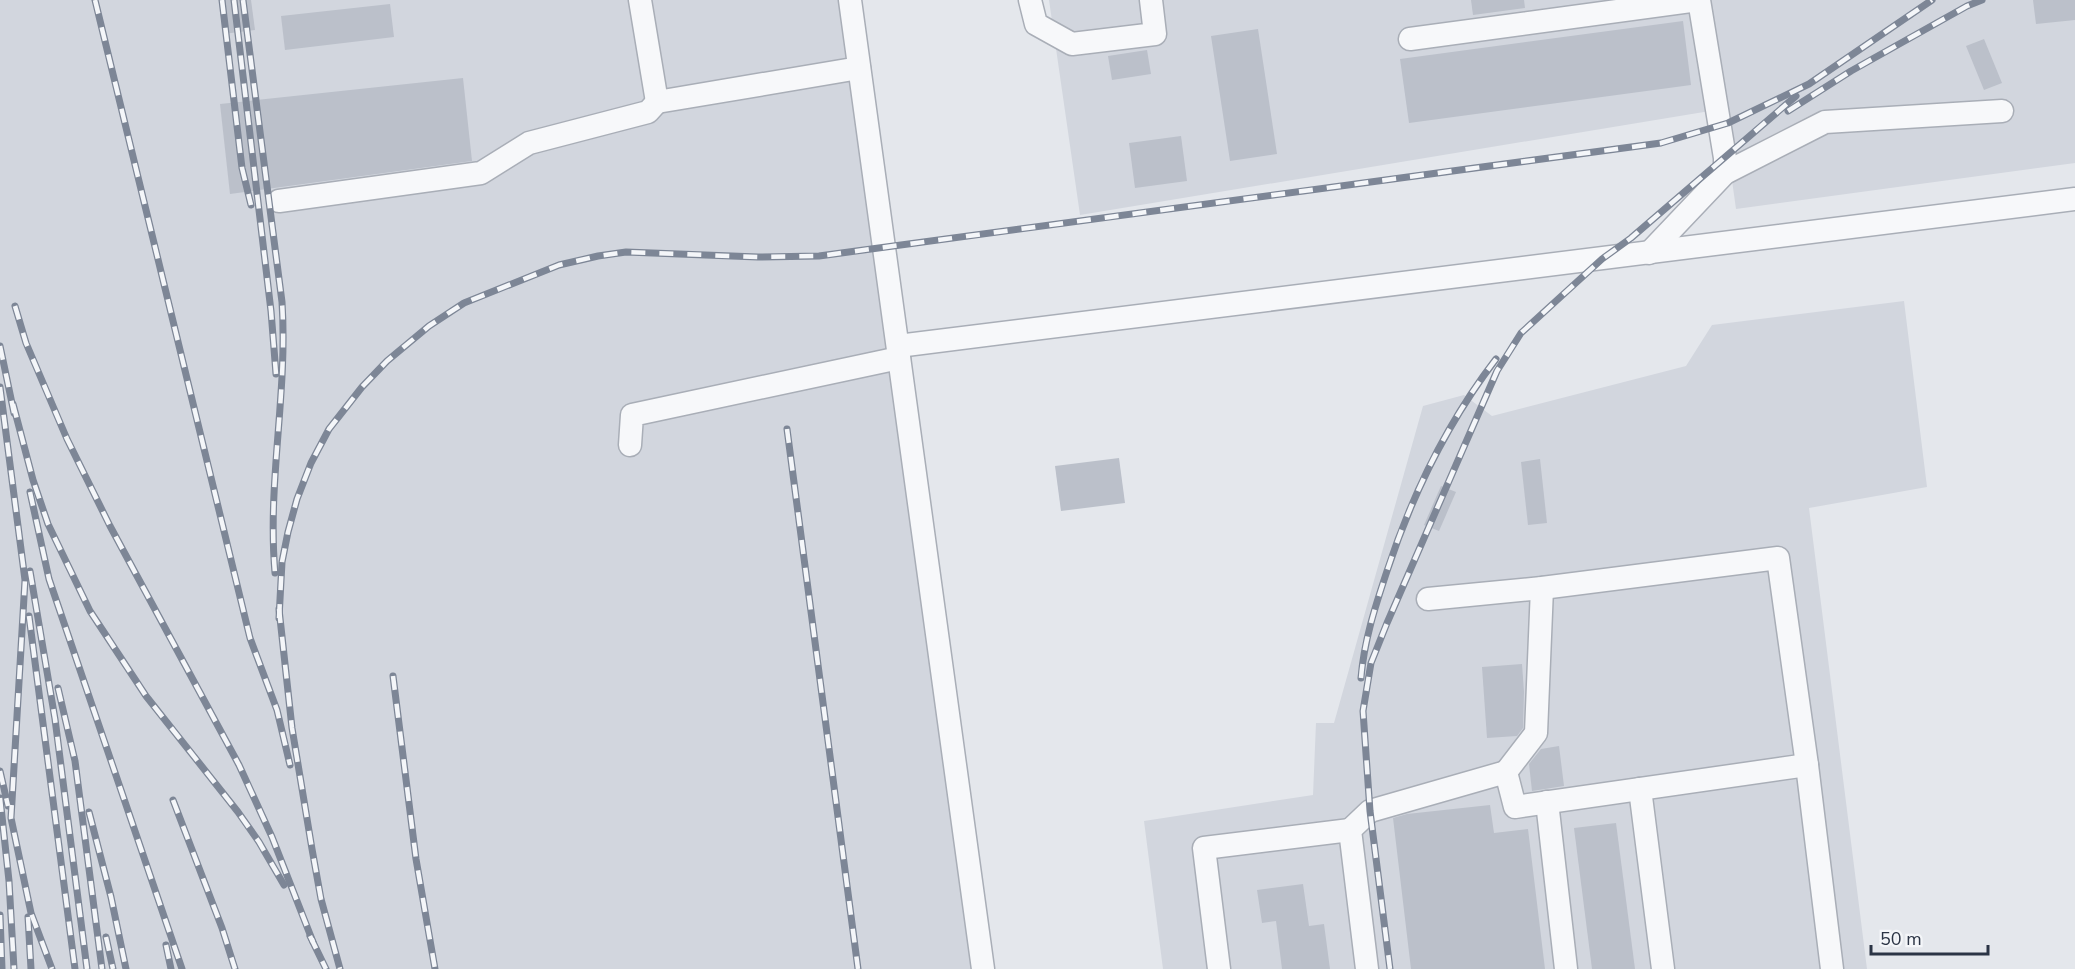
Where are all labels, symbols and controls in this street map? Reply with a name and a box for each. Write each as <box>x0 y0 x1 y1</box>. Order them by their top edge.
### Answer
scale bar <box>1871 918 1988 956</box>
text: 50 m <box>1880 927 1922 951</box>

